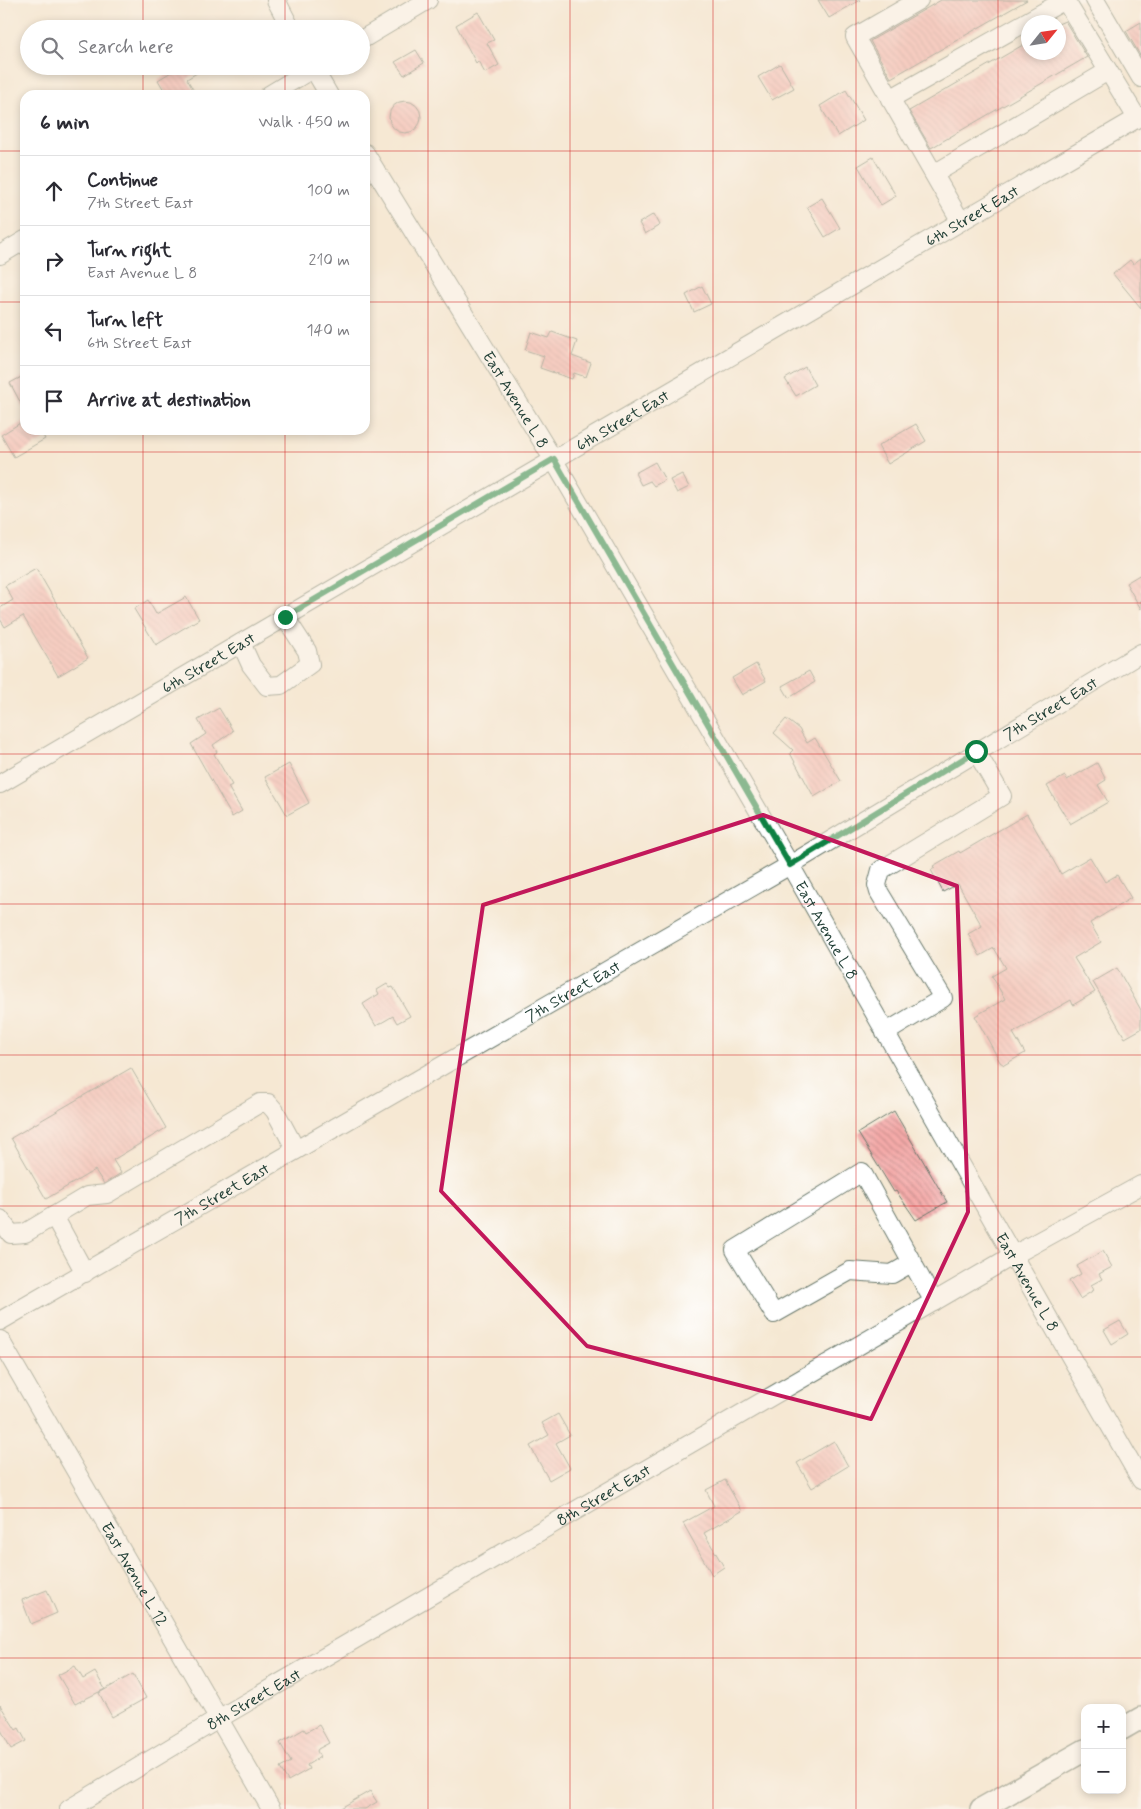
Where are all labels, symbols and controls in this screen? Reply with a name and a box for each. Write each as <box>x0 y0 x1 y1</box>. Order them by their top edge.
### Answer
north arrow <box>1021 15 1066 60</box>
search box <box>20 20 370 75</box>
icon: search <box>38 34 66 62</box>
text: Search here <box>78 35 174 60</box>
text: 6 min <box>40 109 90 137</box>
text: Walk · 450 m <box>259 112 350 133</box>
text: Continue <box>87 168 158 193</box>
icon: ahead <box>40 177 68 205</box>
text: 100 m <box>307 180 350 201</box>
street label: 6th Street East <box>922 181 1023 252</box>
text: 7th Street East <box>87 193 193 214</box>
text: Turn right <box>87 238 171 263</box>
icon: right <box>40 247 68 275</box>
text: 210 m <box>309 250 350 271</box>
text: East Avenue L 8 <box>87 263 197 284</box>
text: Turn left <box>87 308 163 333</box>
icon: left <box>40 317 68 345</box>
text: 140 m <box>306 320 350 341</box>
text: 6th Street East <box>87 333 192 354</box>
street label: East Avenue L 8 <box>477 348 553 453</box>
street label: 6th Street East <box>572 386 673 457</box>
icon: arrive <box>40 387 68 415</box>
text: Arrive at destination <box>87 388 251 413</box>
route end <box>274 606 297 629</box>
street label: 6th Street East <box>158 628 259 699</box>
street label: 7th Street East <box>1000 673 1102 746</box>
route start <box>965 740 988 763</box>
street label: East Avenue L 8 <box>789 878 862 984</box>
street label: 7th Street East <box>522 956 624 1028</box>
street label: 7th Street East <box>171 1159 274 1230</box>
street label: East Avenue L 8 <box>990 1229 1063 1336</box>
street label: 8th Street East <box>553 1460 655 1531</box>
street label: East Avenue L 12 <box>95 1519 172 1630</box>
street label: 8th Street East <box>203 1664 305 1736</box>
map controls <box>1081 1704 1126 1794</box>
button: + <box>1081 1704 1126 1749</box>
button: − <box>1081 1749 1126 1794</box>

